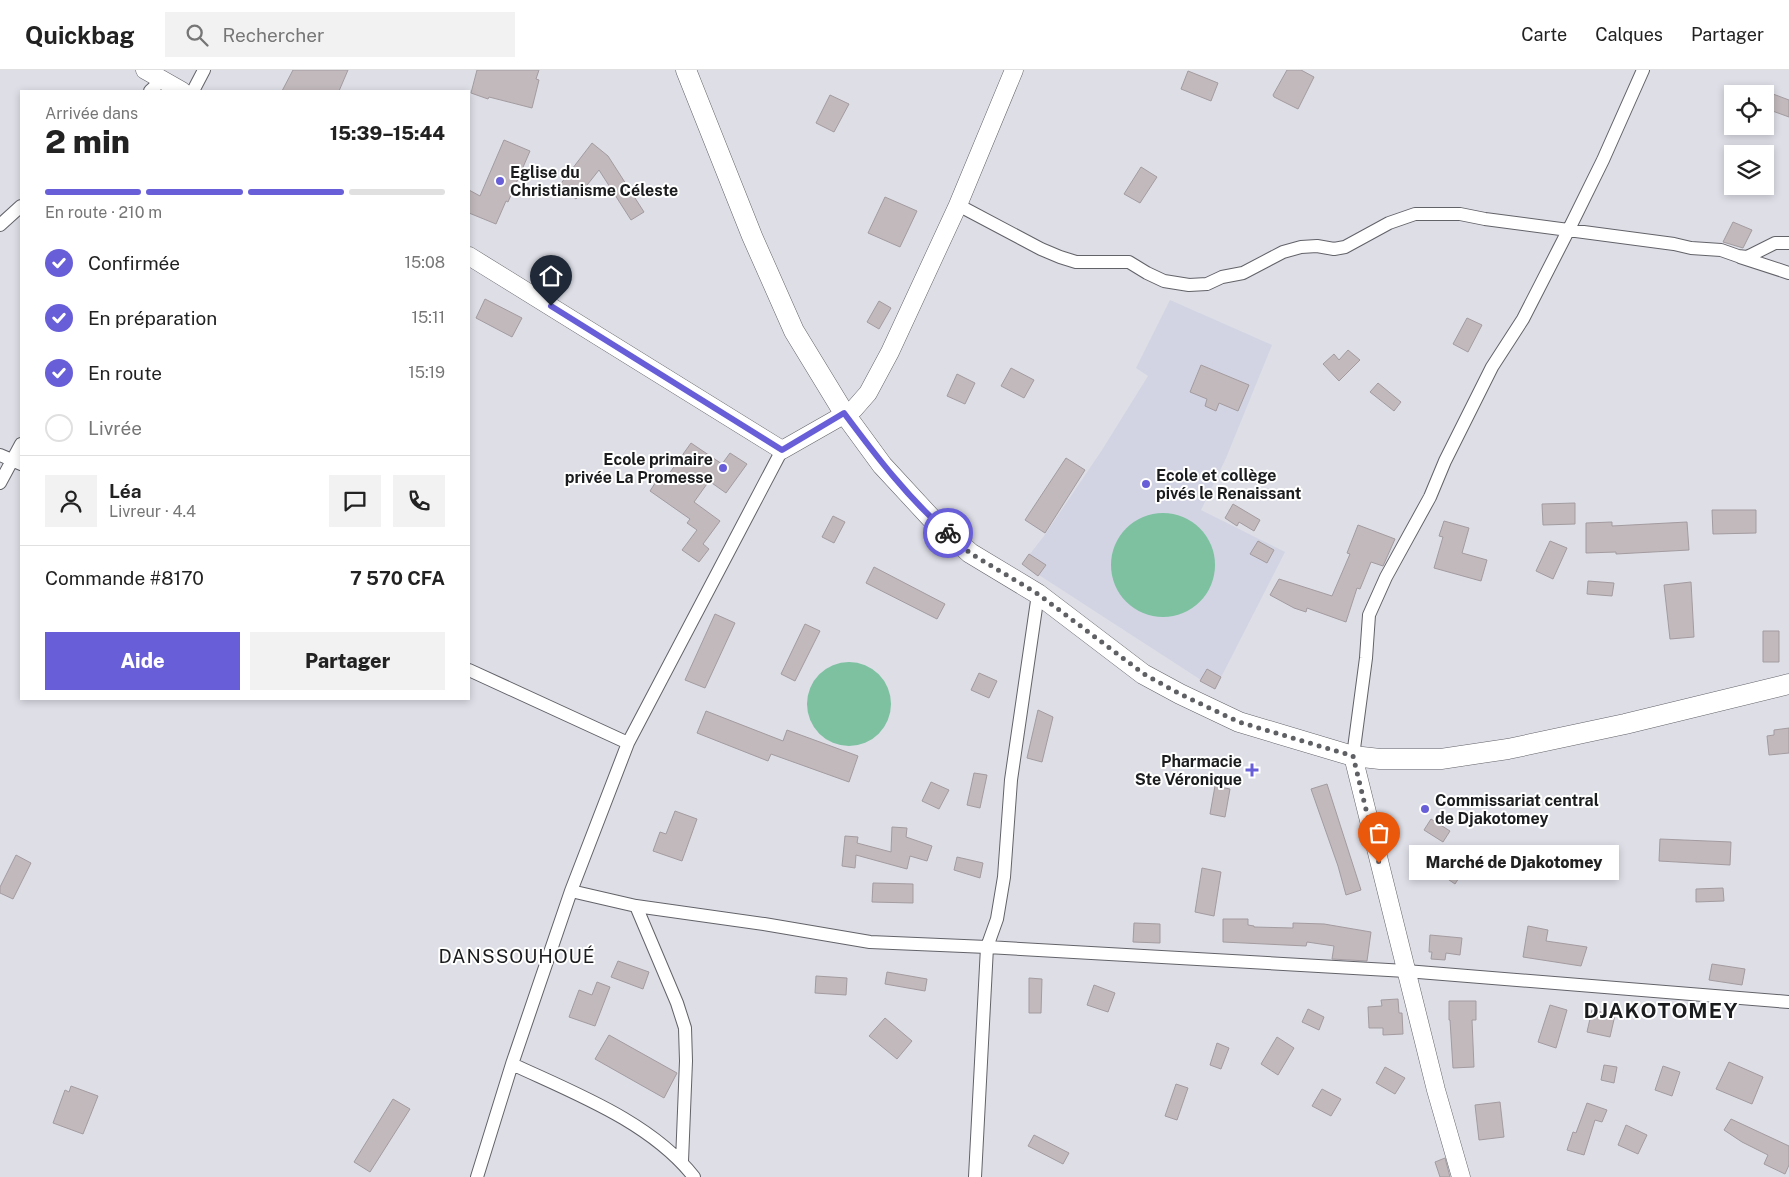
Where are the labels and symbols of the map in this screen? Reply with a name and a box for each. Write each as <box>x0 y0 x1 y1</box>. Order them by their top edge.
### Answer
place label: Eglise du Christianisme Céleste <box>510 163 678 200</box>
marker: Eglise du Christianisme Céleste <box>494 175 506 187</box>
pin <box>530 255 572 306</box>
place label: Ecole primaire privée La Promesse <box>565 450 713 487</box>
marker: Ecole primaire privée La Promesse <box>717 462 729 474</box>
place label: Ecole et collège pivés le Renaissant <box>1156 466 1302 503</box>
marker: Ecole et collège pivés le Renaissant <box>1140 478 1152 490</box>
courier <box>923 508 973 558</box>
place label: Pharmacie Ste Véronique <box>1135 752 1242 789</box>
marker: Pharmacie Ste Véronique <box>1246 764 1258 776</box>
place label: Commissariat central de Djakotomey <box>1435 791 1599 828</box>
marker: Commissariat central de Djakotomey <box>1419 803 1431 815</box>
pin <box>1358 812 1400 863</box>
callout: Marché de Djakotomey <box>1409 846 1619 880</box>
district label: DANSSOUHOUÉ <box>438 945 596 967</box>
district label: DJAKOTOMEY <box>1584 998 1738 1023</box>

